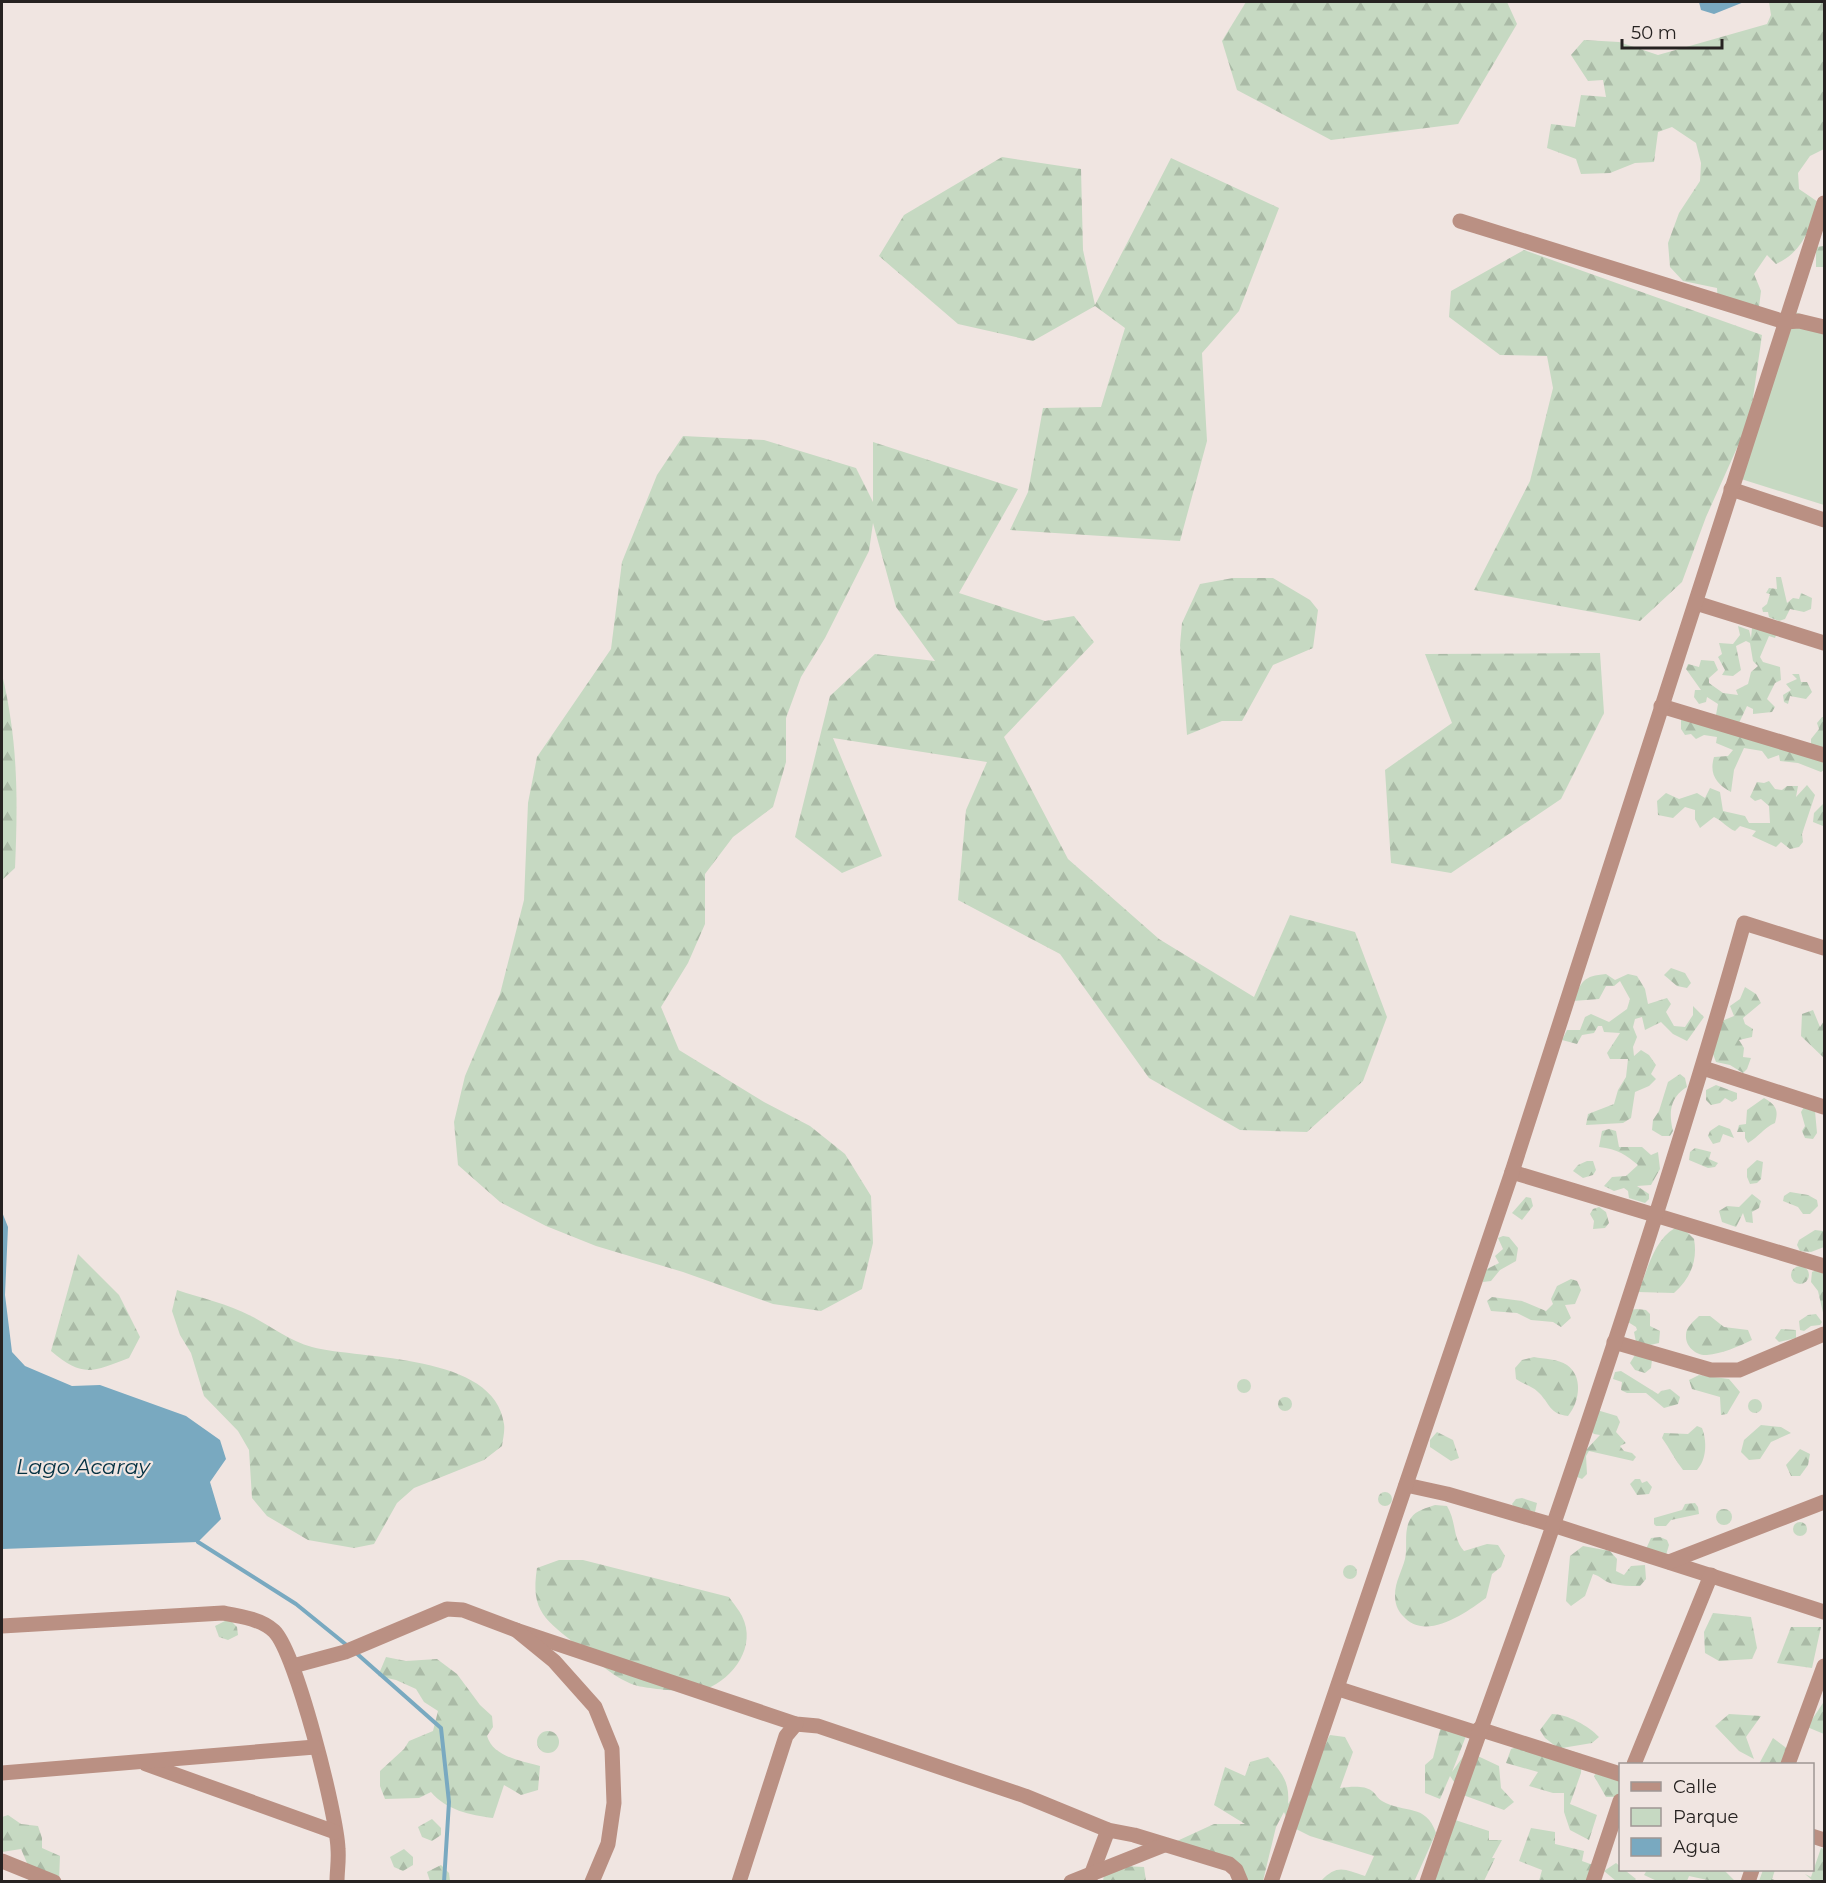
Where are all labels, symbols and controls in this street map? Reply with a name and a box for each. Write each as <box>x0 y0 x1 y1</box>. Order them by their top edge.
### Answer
scale bar <box>1622 12 1722 50</box>
text: 50 m <box>1631 22 1677 44</box>
water label: Lago Acaray <box>16 1454 152 1479</box>
legend <box>1619 1763 1814 1871</box>
text: Calle <box>1673 1776 1717 1798</box>
text: Parque <box>1673 1806 1739 1828</box>
text: Agua <box>1673 1836 1721 1858</box>

